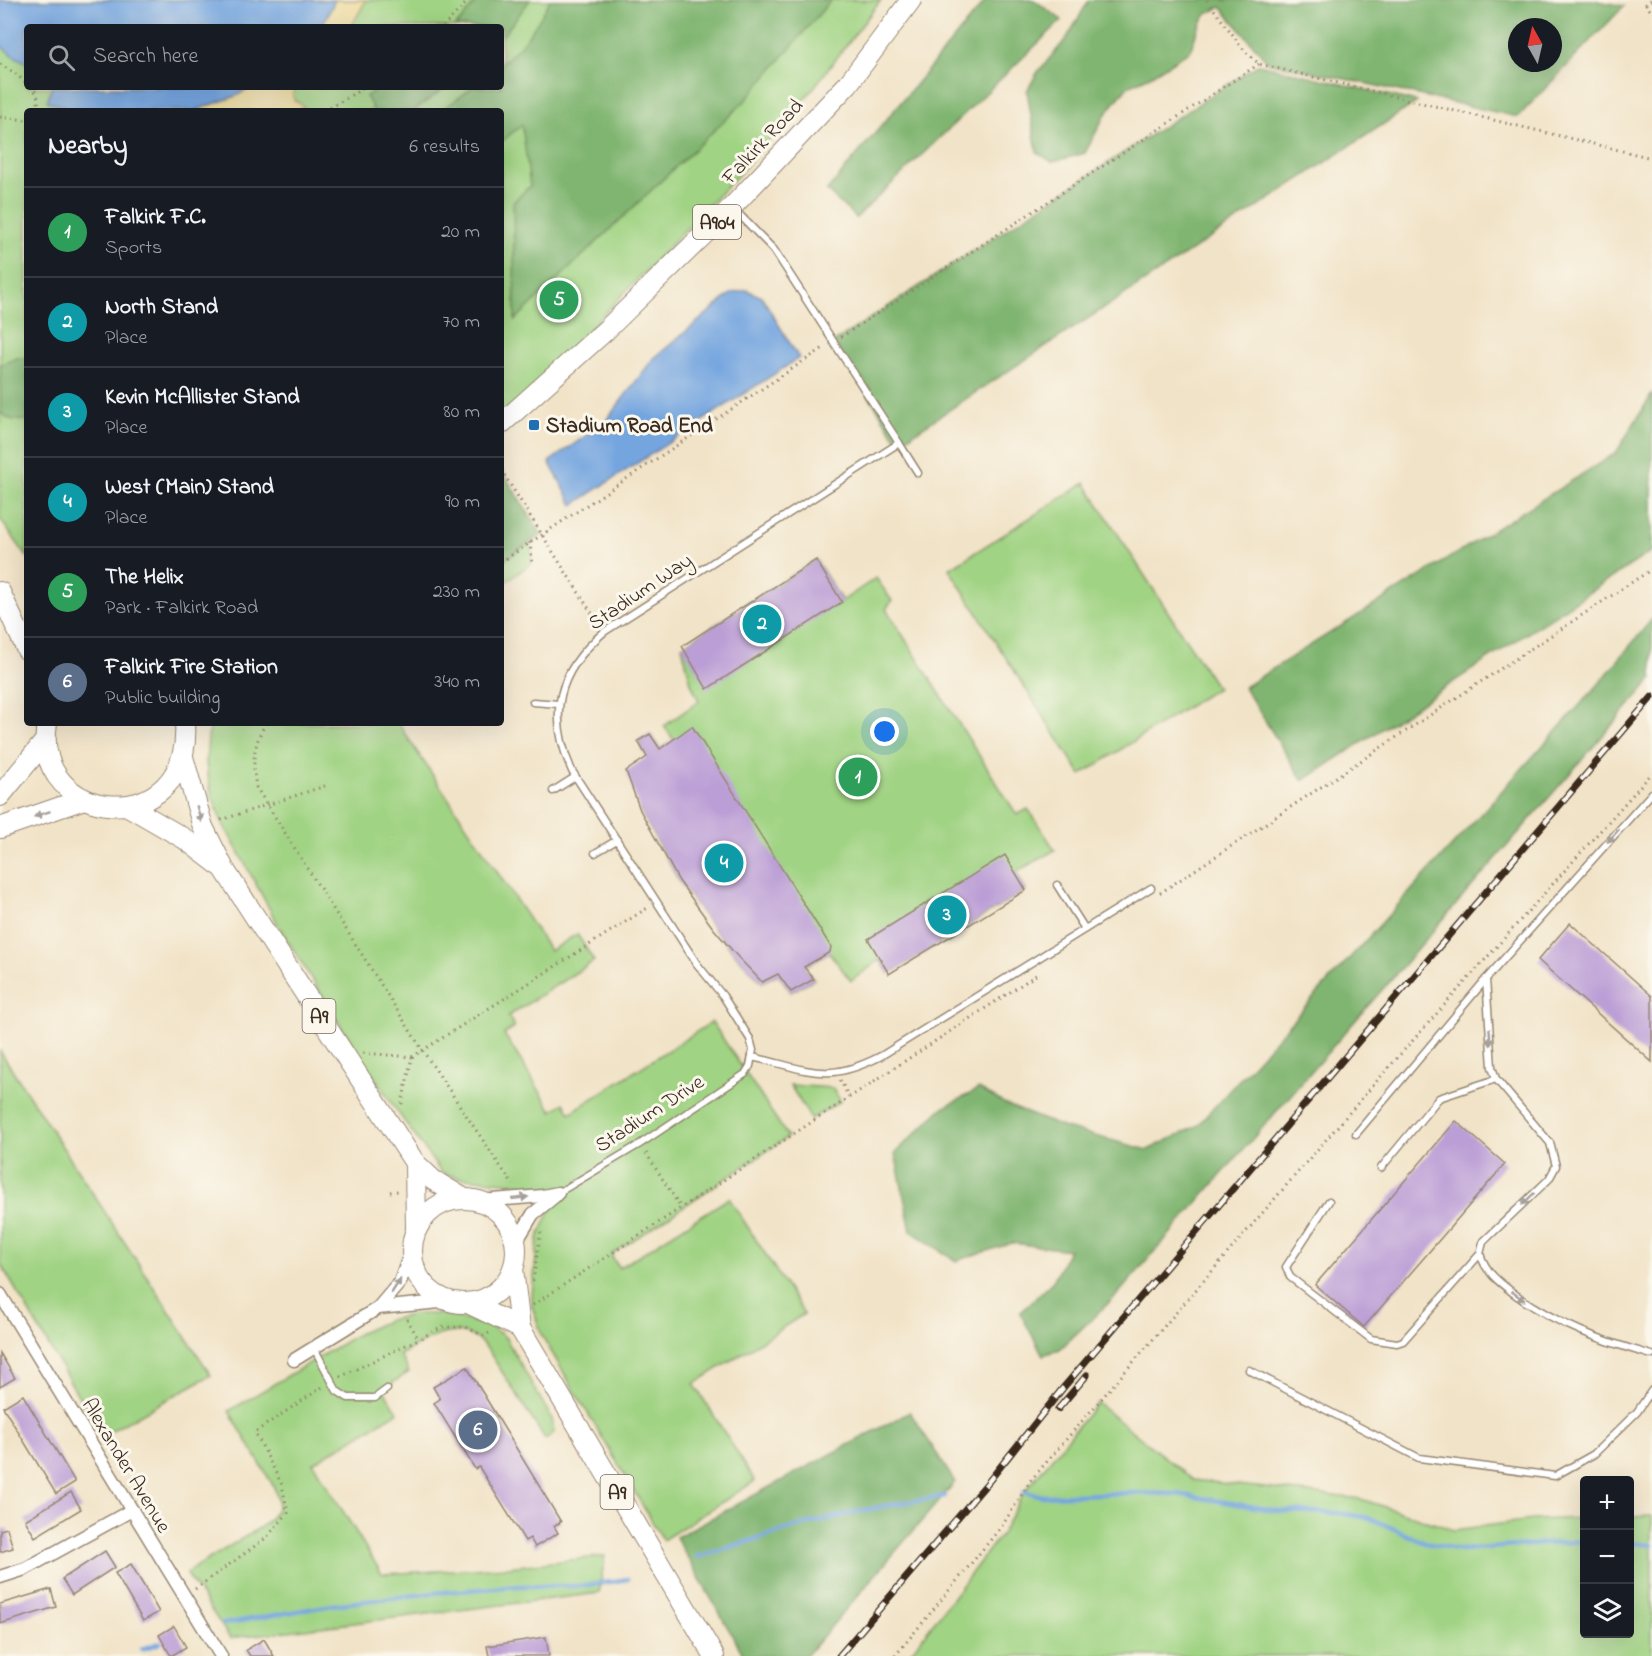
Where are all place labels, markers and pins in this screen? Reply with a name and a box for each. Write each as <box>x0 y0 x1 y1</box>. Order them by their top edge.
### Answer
pin: 5 <box>540 278 578 322</box>
place label: Stadium Road End <box>546 412 713 442</box>
marker: Stadium Road End <box>527 418 541 432</box>
pin: 2 <box>742 602 782 646</box>
pin: 1 <box>838 754 878 800</box>
pin: 4 <box>704 840 744 886</box>
pin: 3 <box>928 892 966 938</box>
pin: 6 <box>458 1408 498 1452</box>

